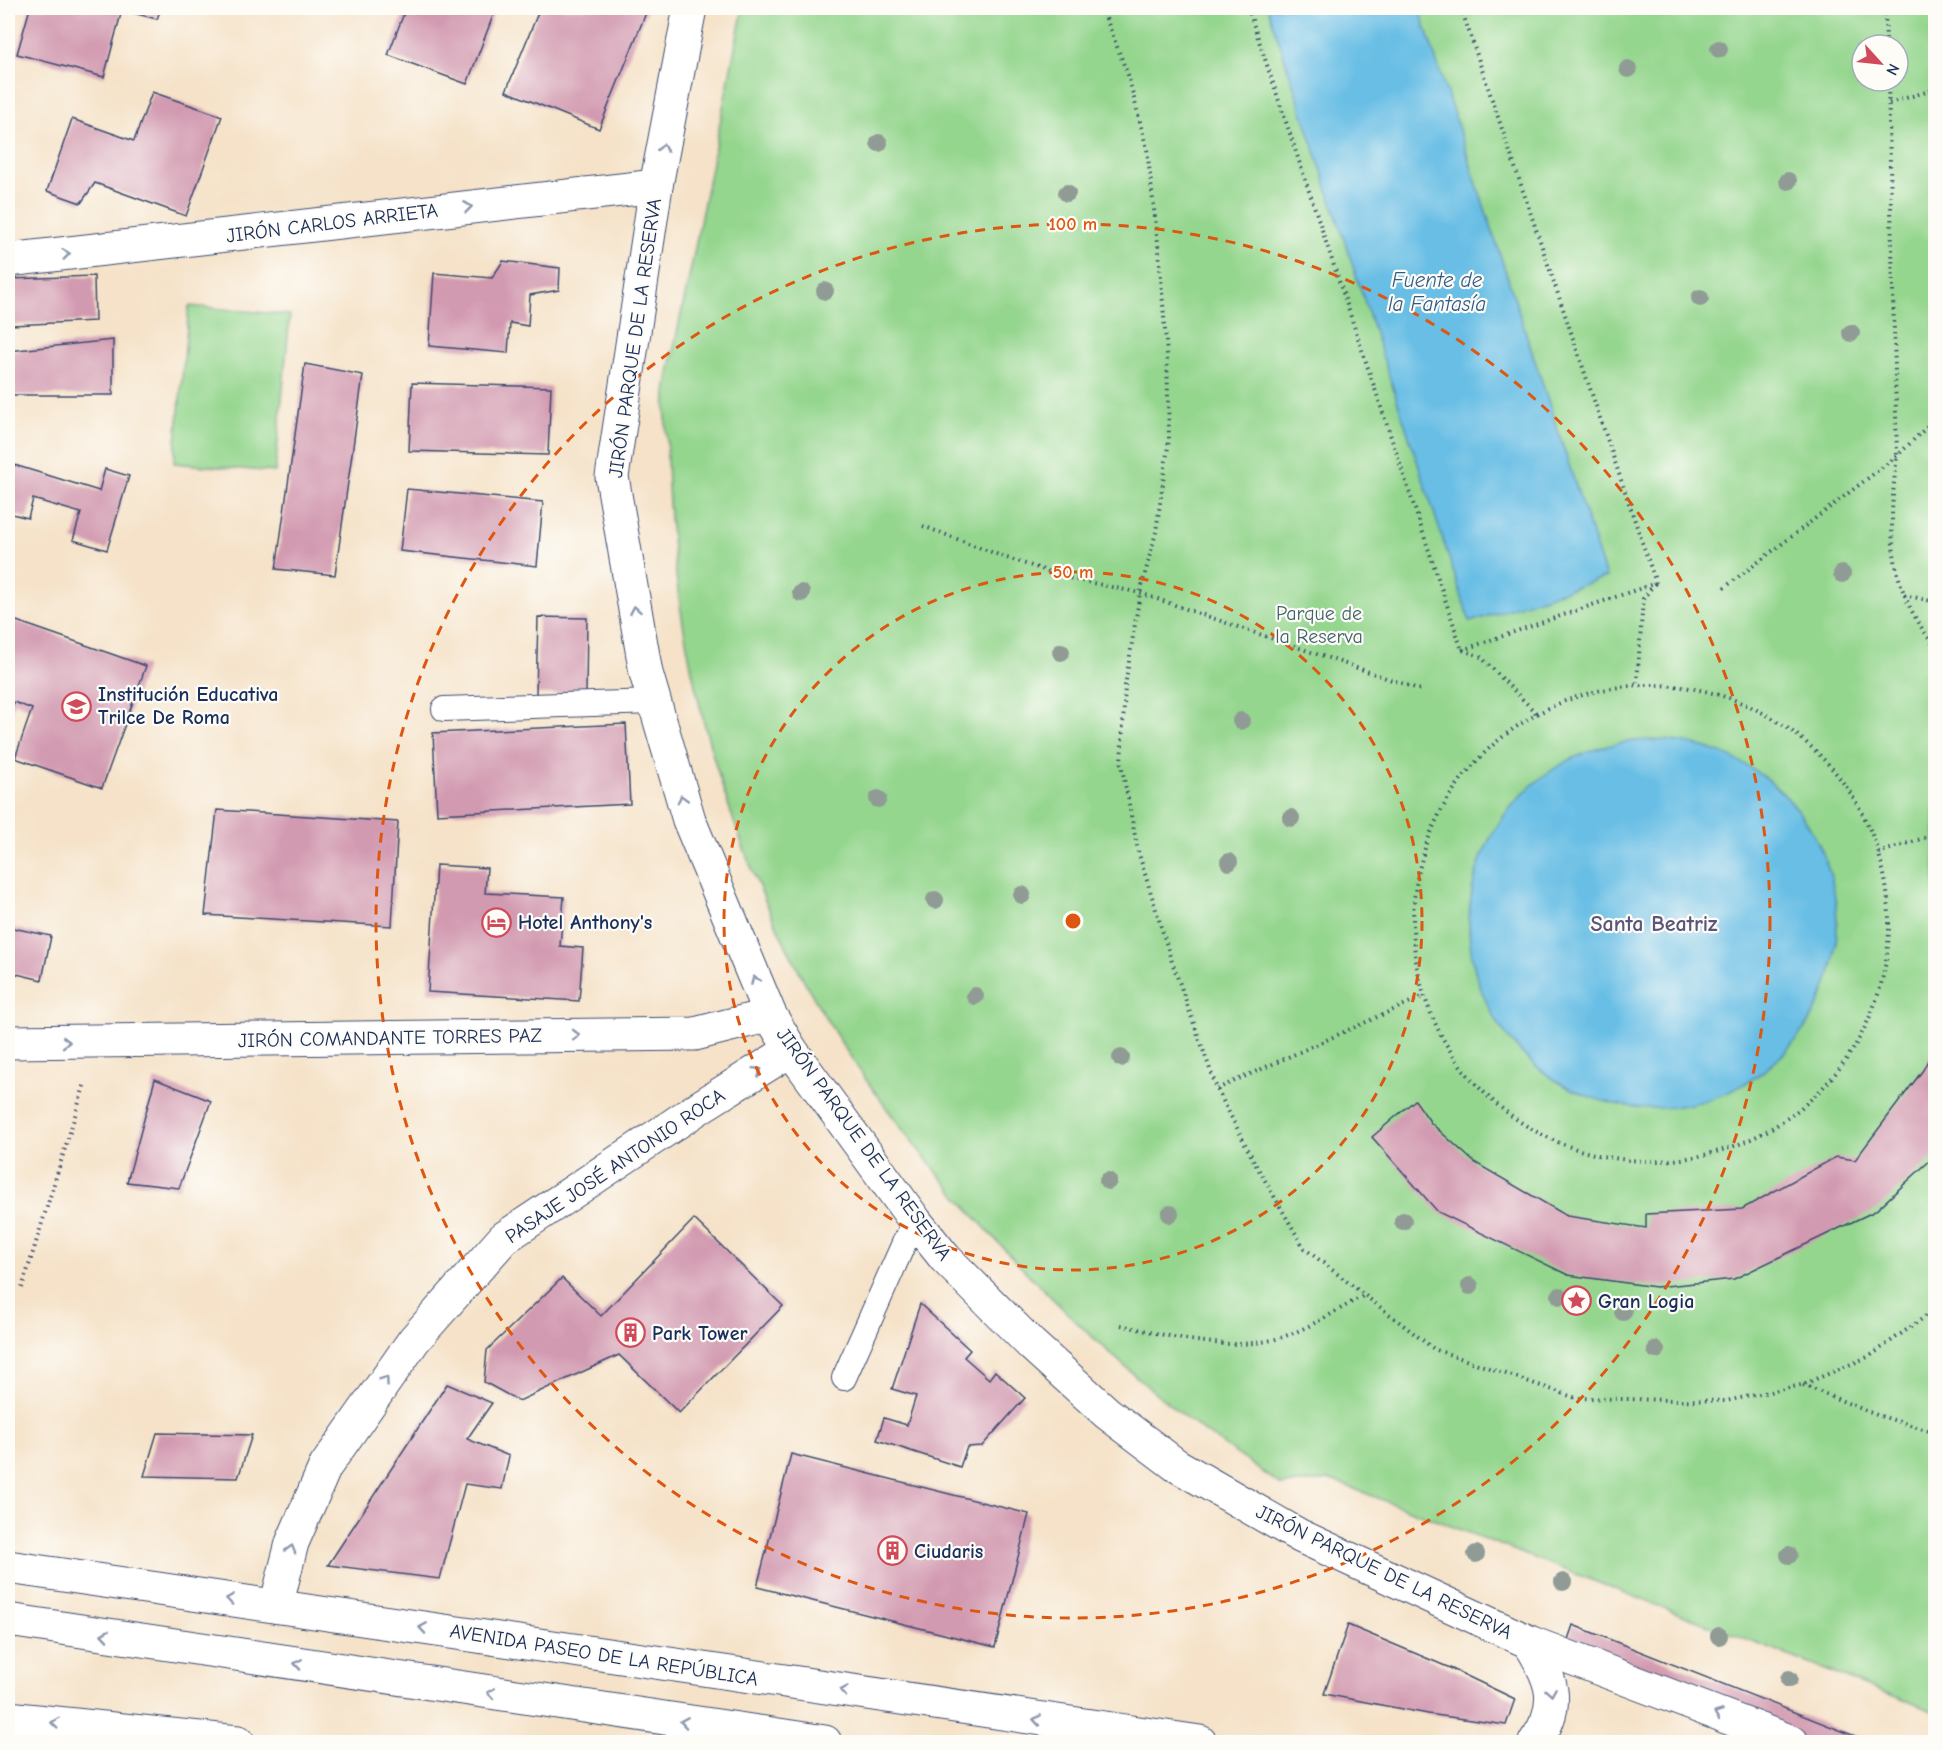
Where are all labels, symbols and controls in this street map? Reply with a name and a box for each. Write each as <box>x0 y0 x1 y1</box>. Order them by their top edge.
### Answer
north arrow <box>1850 33 1910 93</box>
text: N <box>1882 61 1903 78</box>
one-way arrow <box>656 144 669 154</box>
street label: JIRÓN PARQUE DE LA RESERVA <box>603 196 666 479</box>
street label: JIRÓN CARLOS ARRIETA <box>225 198 440 247</box>
one-way arrow <box>463 202 473 214</box>
text: 100 m <box>1049 214 1097 235</box>
one-way arrow <box>61 248 70 260</box>
water label: Fuente de la Fantasía <box>1388 268 1486 316</box>
text: 50 m <box>1053 562 1093 583</box>
park label: Parque de la Reserva <box>1275 602 1363 648</box>
one-way arrow <box>629 606 642 616</box>
place label: Institución Educativa Trilce De Roma <box>98 683 278 729</box>
school or university icon: Institución Educativa Trilce De Roma <box>61 690 93 722</box>
one-way arrow <box>677 794 689 805</box>
hotel icon: Hotel Anthony's <box>481 906 513 938</box>
place label: Hotel Anthony's <box>518 911 652 934</box>
centre of rings <box>1063 911 1083 931</box>
district label: Santa Beatriz <box>1590 911 1718 937</box>
one-way arrow <box>751 975 763 986</box>
street label: JIRÓN COMANDANTE TORRES PAZ <box>238 1023 543 1052</box>
street label: JIRÓN PARQUE DE LA RESERVA <box>772 1023 957 1265</box>
one-way arrow <box>571 1029 580 1042</box>
one-way arrow <box>61 1036 70 1048</box>
one-way arrow <box>752 1067 762 1079</box>
street label: PASAJE JOSÉ ANTONIO ROCA <box>501 1084 729 1248</box>
place icon: Gran Logia <box>1561 1285 1593 1317</box>
place label: Gran Logia <box>1598 1290 1694 1313</box>
building icon: Park Tower <box>615 1317 647 1349</box>
place label: Park Tower <box>652 1322 748 1345</box>
one-way arrow <box>378 1376 389 1387</box>
street label: JIRÓN PARQUE DE LA RESERVA <box>1252 1499 1517 1644</box>
building icon: Ciudaris <box>877 1535 909 1567</box>
place label: Ciudaris <box>914 1540 983 1563</box>
one-way arrow <box>283 1544 296 1554</box>
one-way arrow <box>226 1594 235 1606</box>
street label: AVENIDA PASEO DE LA REPÚBLICA <box>448 1618 760 1691</box>
one-way arrow <box>418 1622 428 1635</box>
one-way arrow <box>101 1629 111 1642</box>
one-way arrow <box>294 1658 303 1670</box>
one-way arrow <box>840 1685 850 1698</box>
one-way arrow <box>1544 1686 1557 1696</box>
one-way arrow <box>486 1687 496 1699</box>
one-way arrow <box>1713 1709 1724 1721</box>
one-way arrow <box>1033 1714 1042 1726</box>
one-way arrow <box>679 1716 689 1728</box>
one-way arrow <box>50 1717 59 1730</box>

